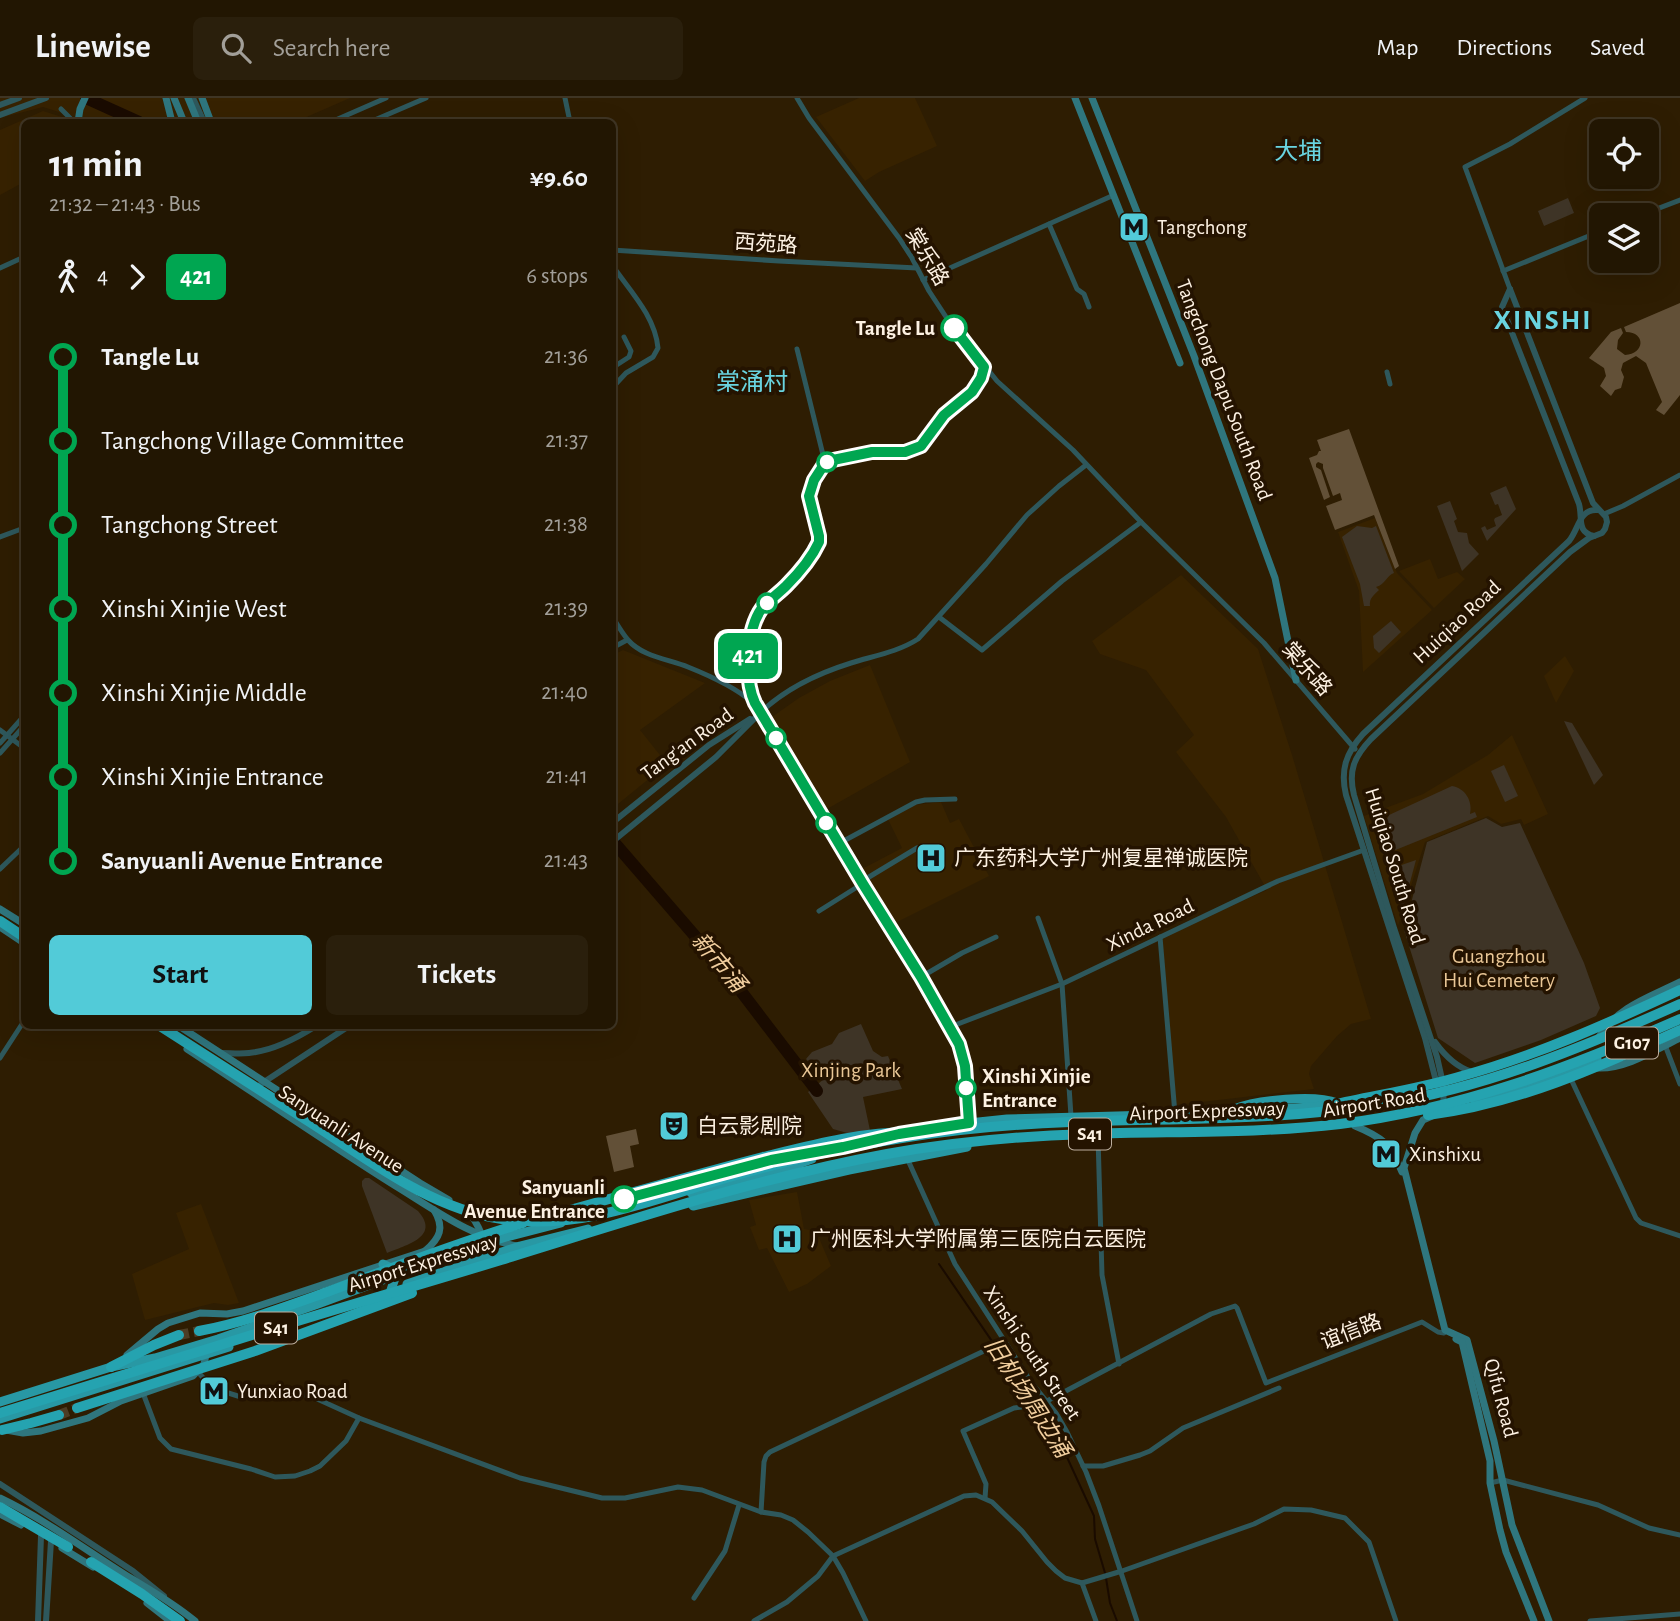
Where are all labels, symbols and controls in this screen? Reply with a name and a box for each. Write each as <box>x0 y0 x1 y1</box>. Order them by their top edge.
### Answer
search box <box>193 17 683 80</box>
icon: search <box>217 29 255 67</box>
text: Linewise <box>35 31 151 64</box>
text: Search here <box>273 35 390 61</box>
text: Map <box>1376 36 1418 60</box>
text: Directions <box>1456 36 1552 60</box>
text: Saved <box>1590 36 1645 60</box>
map controls <box>1589 119 1659 273</box>
button: locate <box>1589 119 1659 189</box>
district label: 大埔 <box>1274 138 1322 164</box>
text: 11 min <box>49 146 143 184</box>
text: ¥9.60 <box>530 165 588 191</box>
text: 21:32 – 21:43 · Bus <box>49 193 201 216</box>
button: layers <box>1589 203 1659 273</box>
metro station icon: Tangchong <box>1117 210 1151 244</box>
place label: Tangchong <box>1157 217 1247 238</box>
street label: 棠乐路 <box>902 224 953 289</box>
street label: 西苑路 <box>734 230 798 257</box>
icon: walk <box>49 258 87 296</box>
icon: forward <box>118 258 156 296</box>
text: 4 <box>97 265 108 288</box>
text: 421 <box>180 265 212 289</box>
text: 6 stops <box>526 265 588 288</box>
street label: Tangchong Dapu South Road <box>1172 277 1276 503</box>
district label: XINSHI <box>1494 307 1592 335</box>
marker: Tangle Lu <box>941 315 967 341</box>
place label: Tangle Lu <box>856 318 935 339</box>
text: Tangle Lu <box>101 344 199 370</box>
text: 21:36 <box>544 345 588 368</box>
district label: 棠涌村 <box>716 369 788 395</box>
text: Tangchong Village Committee <box>101 428 404 454</box>
text: 21:37 <box>545 429 588 452</box>
unlabelled marker <box>817 452 837 472</box>
text: Tangchong Street <box>101 512 277 538</box>
text: 21:38 <box>544 513 588 536</box>
street label: Huiqiao Road <box>1409 576 1505 668</box>
unlabelled marker <box>757 593 777 613</box>
text: Xinshi Xinjie West <box>101 596 286 622</box>
text: 21:39 <box>544 597 588 620</box>
line badge: 421 <box>708 633 788 679</box>
street label: 棠乐路 <box>1278 638 1336 700</box>
text: 421 <box>732 644 764 668</box>
text: Xinshi Xinjie Middle <box>101 680 307 706</box>
text: 21:40 <box>541 681 588 704</box>
street label: Tang'an Road <box>637 704 737 784</box>
unlabelled marker <box>766 728 786 748</box>
text: Xinshi Xinjie Entrance <box>101 764 324 790</box>
text: 21:41 <box>545 765 588 788</box>
street label: Huiqiao South Road <box>1361 785 1429 947</box>
unlabelled marker <box>816 813 836 833</box>
hospital icon: 广东药科大学广州复星禅诚医院 <box>914 841 948 875</box>
place label: 广东药科大学广州复星禅诚医院 <box>954 847 1248 869</box>
text: Sanyuanli Avenue Entrance <box>101 848 383 874</box>
text: 21:43 <box>544 849 588 872</box>
street label: Xinda Road <box>1103 895 1197 955</box>
water label: 新市涌 <box>687 928 752 999</box>
button: Start <box>49 935 312 1015</box>
button: Tickets <box>326 935 588 1015</box>
park label: Guangzhou Hui Cemetery <box>1443 946 1555 991</box>
road number: G107 <box>1606 1028 1658 1058</box>
park label: Xinjing Park <box>801 1060 901 1081</box>
place label: Xinshi Xinjie Entrance <box>982 1066 1091 1111</box>
marker: Xinshi Xinjie Entrance <box>956 1078 976 1098</box>
street label: Sanyuanli Avenue <box>275 1081 407 1177</box>
street label: Airport Road <box>1321 1085 1427 1121</box>
street label: Airport Expressway <box>1129 1098 1285 1124</box>
theatre icon: 白云影剧院 <box>657 1109 691 1143</box>
place label: 白云影剧院 <box>697 1115 802 1137</box>
road number: S41 <box>1069 1118 1111 1150</box>
metro station icon: Xinshixu <box>1369 1137 1403 1171</box>
place label: Xinshixu <box>1409 1144 1481 1165</box>
place label: Sanyuanli Avenue Entrance <box>464 1177 605 1222</box>
marker: Sanyuanli Avenue Entrance <box>611 1186 637 1212</box>
hospital icon: 广州医科大学附属第三医院白云医院 <box>770 1222 804 1256</box>
place label: 广州医科大学附属第三医院白云医院 <box>810 1228 1146 1250</box>
street label: Airport Expressway <box>345 1230 501 1296</box>
street label: Xinshi South Street <box>979 1282 1085 1424</box>
street label: 谊信路 <box>1317 1310 1384 1353</box>
road number: S41 <box>255 1312 297 1344</box>
water label: 旧机场周边涌 <box>980 1333 1078 1465</box>
street label: Qifu Road <box>1480 1356 1522 1440</box>
metro station icon: Yunxiao Road <box>197 1374 231 1408</box>
place label: Yunxiao Road <box>237 1381 348 1402</box>

